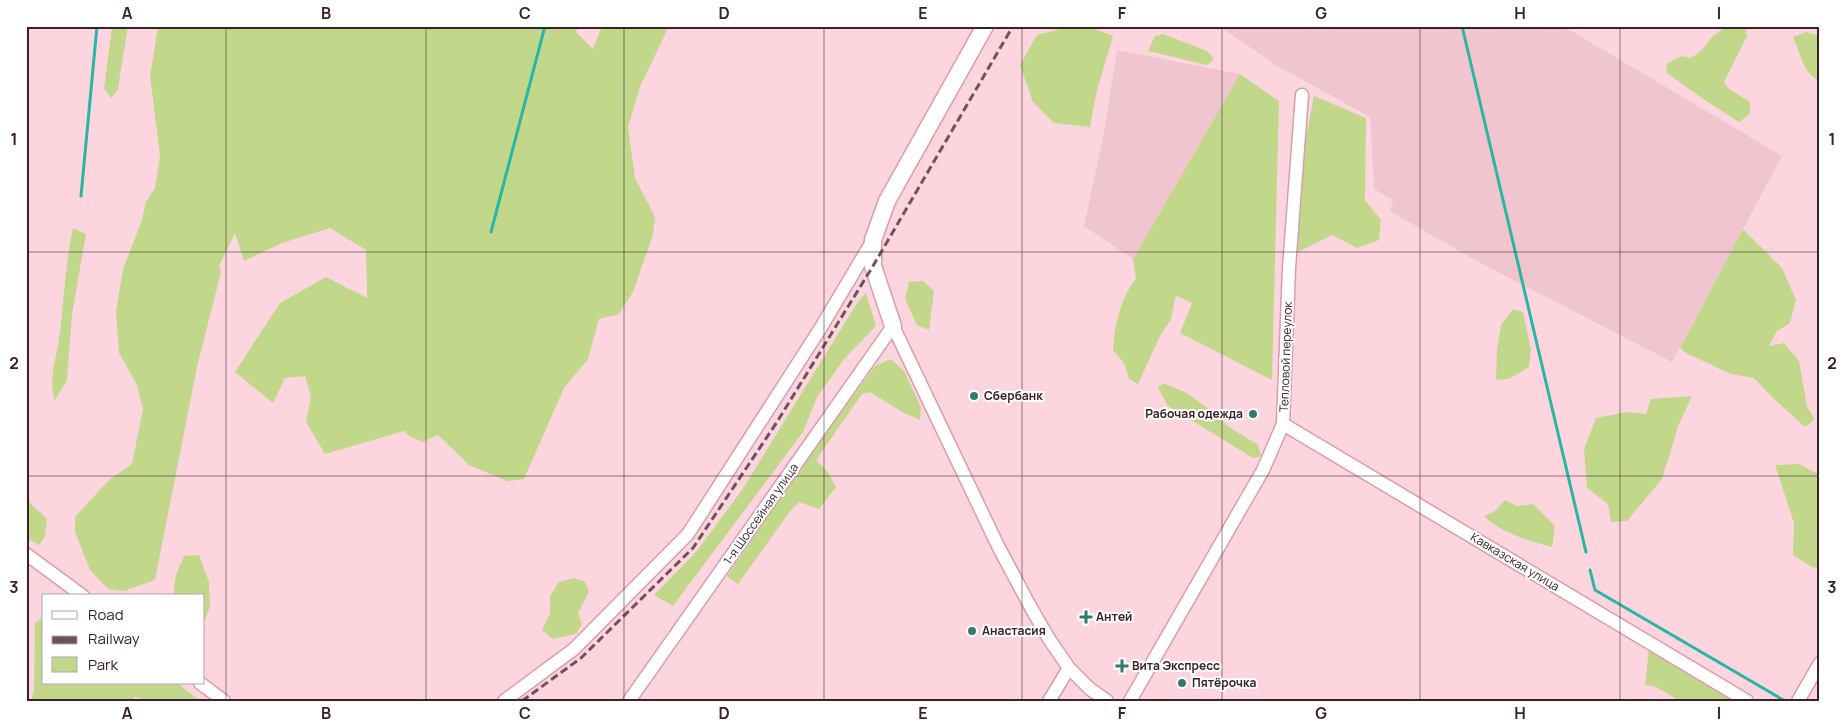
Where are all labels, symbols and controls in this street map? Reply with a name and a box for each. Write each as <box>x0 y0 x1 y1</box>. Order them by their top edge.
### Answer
text: A <box>122 2 133 24</box>
text: B <box>321 2 331 24</box>
text: C <box>519 2 531 24</box>
text: D <box>718 2 730 24</box>
text: E <box>918 2 928 24</box>
text: F <box>1118 2 1127 24</box>
text: G <box>1315 2 1327 24</box>
text: H <box>1514 2 1526 24</box>
text: I <box>1717 2 1721 24</box>
text: 1 <box>10 128 18 150</box>
text: 1 <box>1828 128 1836 150</box>
street label: Тепловой переулок <box>1275 300 1296 413</box>
text: 2 <box>9 352 19 374</box>
text: 2 <box>1827 352 1837 374</box>
place label: Сбербанк <box>984 387 1043 404</box>
marker: Сбербанк <box>968 390 980 402</box>
place label: Рабочая одежда <box>1145 405 1243 422</box>
marker: Рабочая одежда <box>1247 408 1259 420</box>
street label: 1-я Шоссейная улица <box>719 460 802 568</box>
street label: Кавказская улица <box>1468 528 1563 595</box>
text: 3 <box>9 576 19 598</box>
text: 3 <box>1827 576 1837 598</box>
legend <box>42 594 205 684</box>
text: Road <box>88 604 124 625</box>
place label: Антей <box>1096 608 1132 625</box>
marker: Антей <box>1080 611 1092 623</box>
place label: Анастасия <box>982 622 1046 639</box>
marker: Анастасия <box>966 625 978 637</box>
text: Railway <box>88 628 140 649</box>
text: Park <box>88 654 118 675</box>
place label: Вита Экспресс <box>1132 657 1220 674</box>
marker: Вита Экспресс <box>1116 660 1128 672</box>
place label: Пятёрочка <box>1192 674 1256 691</box>
marker: Пятёрочка <box>1176 677 1188 689</box>
text: A <box>122 702 133 724</box>
text: B <box>321 702 331 724</box>
text: C <box>519 702 531 724</box>
text: D <box>718 702 730 724</box>
text: E <box>918 702 928 724</box>
text: F <box>1118 702 1127 724</box>
text: G <box>1315 702 1327 724</box>
text: H <box>1514 702 1526 724</box>
text: I <box>1717 702 1721 724</box>

